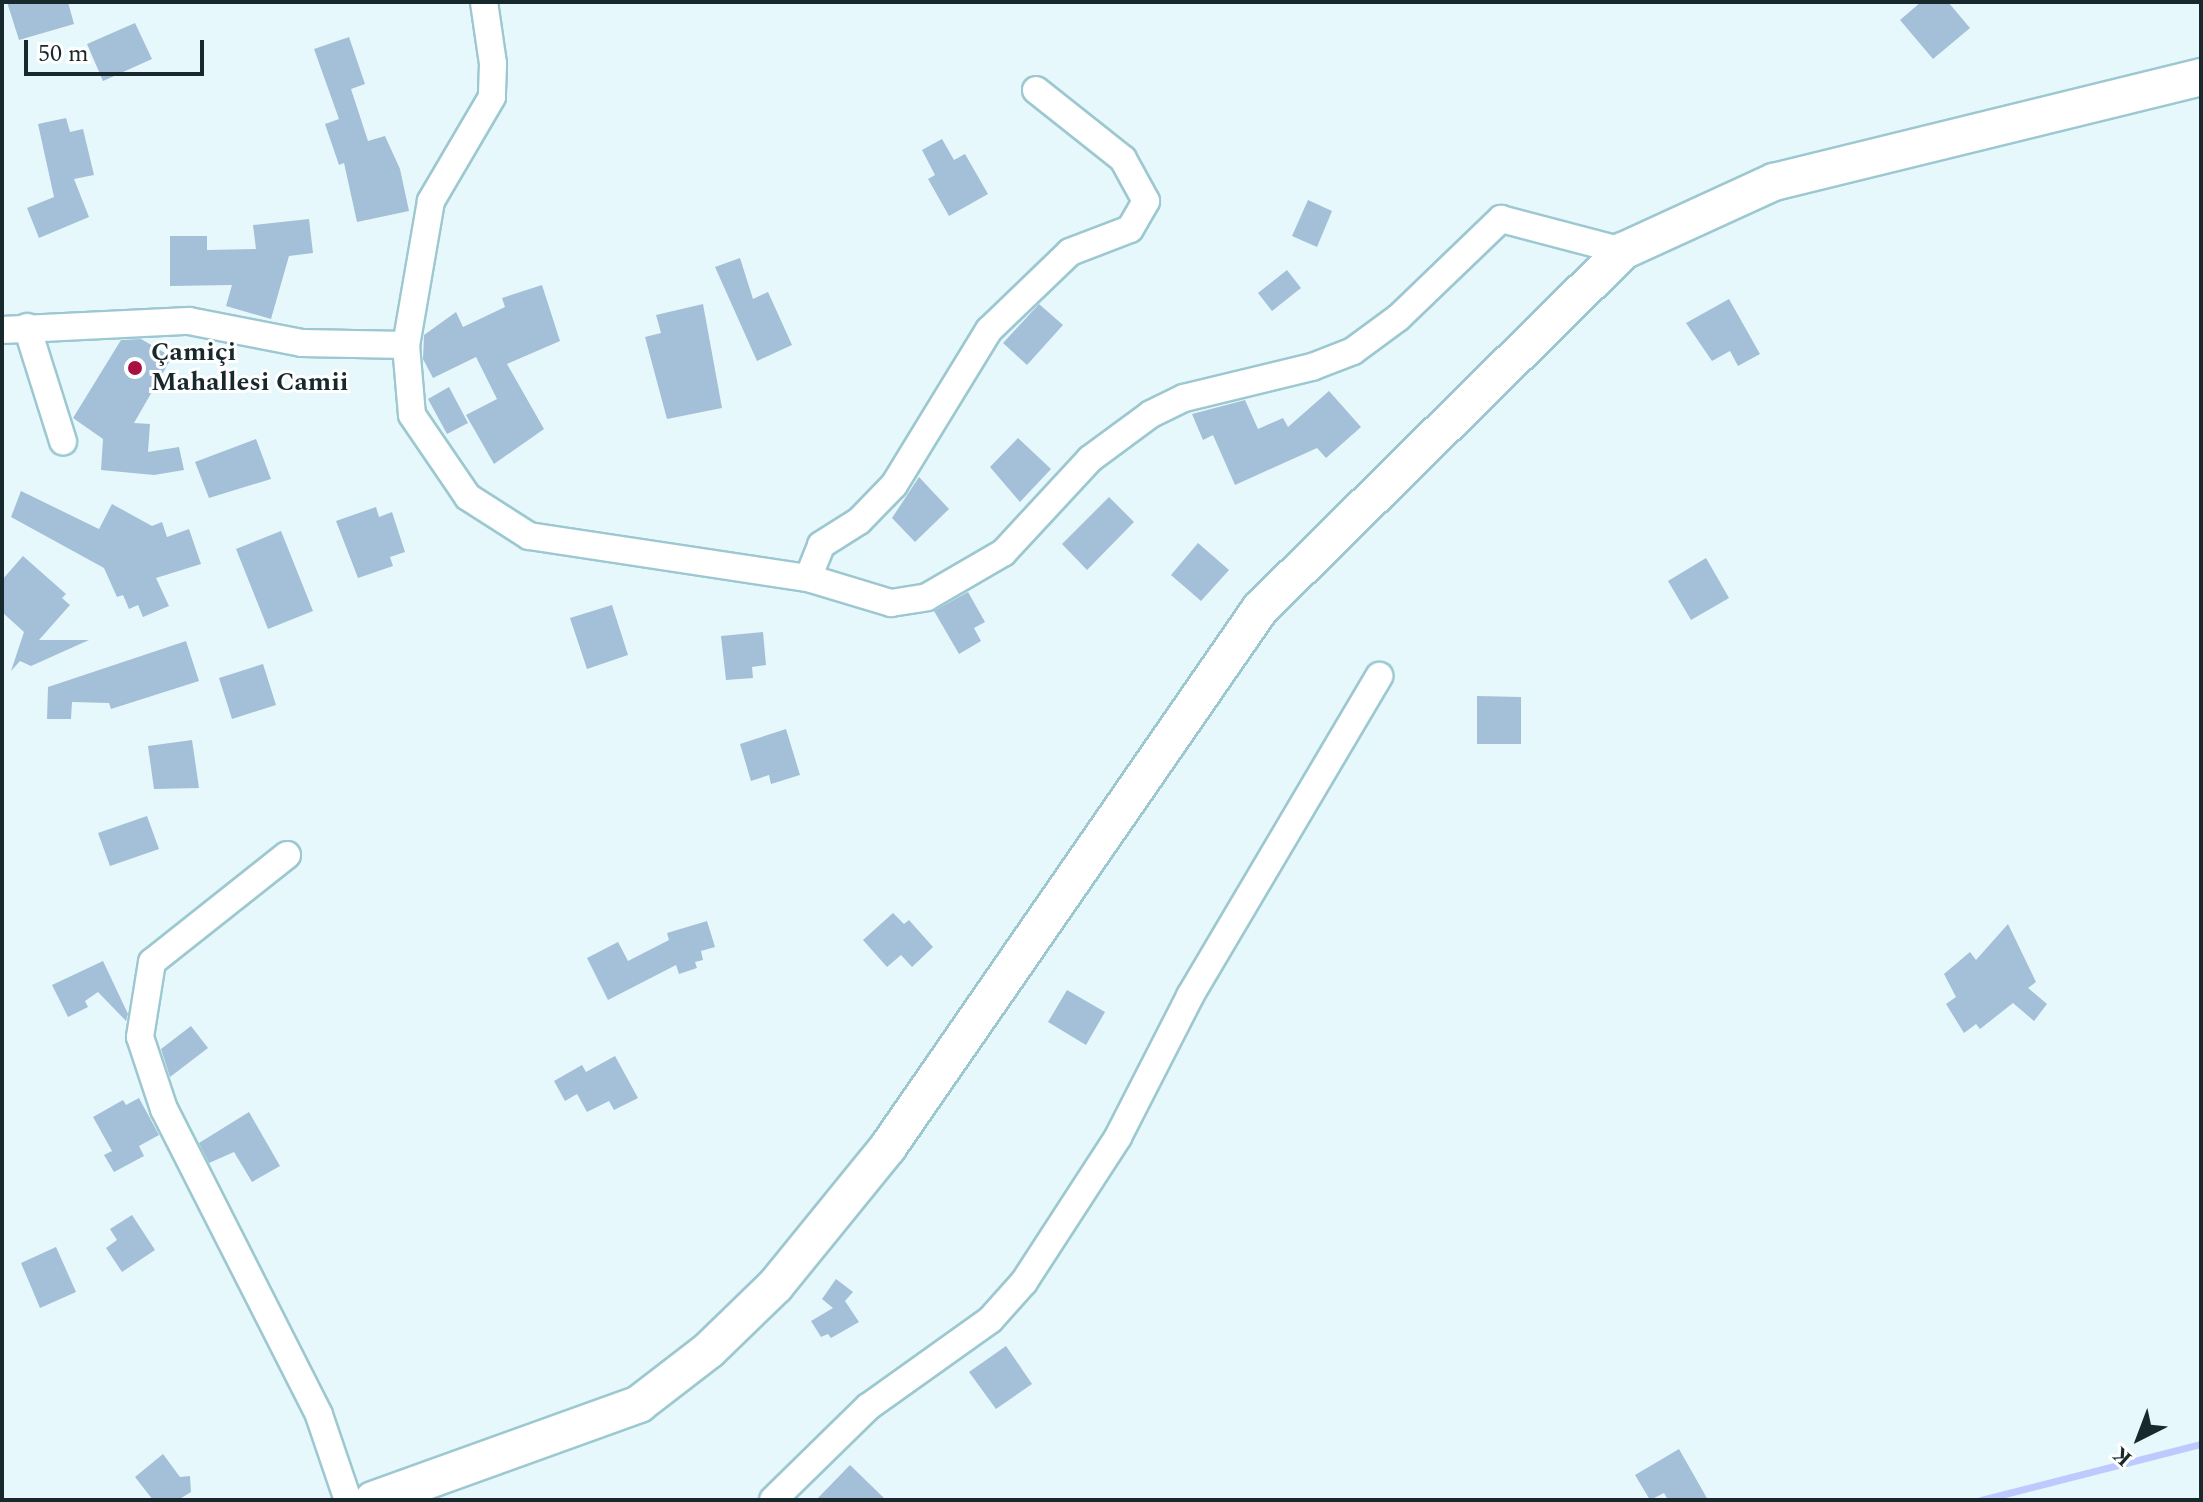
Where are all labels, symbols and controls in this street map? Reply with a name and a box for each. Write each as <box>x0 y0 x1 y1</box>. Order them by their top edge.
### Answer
scale bar <box>28 24 208 74</box>
text: 50 m <box>38 36 89 72</box>
place label: Çamiçi Mahallesi Camii <box>151 337 348 398</box>
marker: Çamiçi Mahallesi Camii <box>126 359 144 377</box>
north arrow <box>2099 1398 2179 1478</box>
text: K <box>2105 1438 2140 1474</box>

